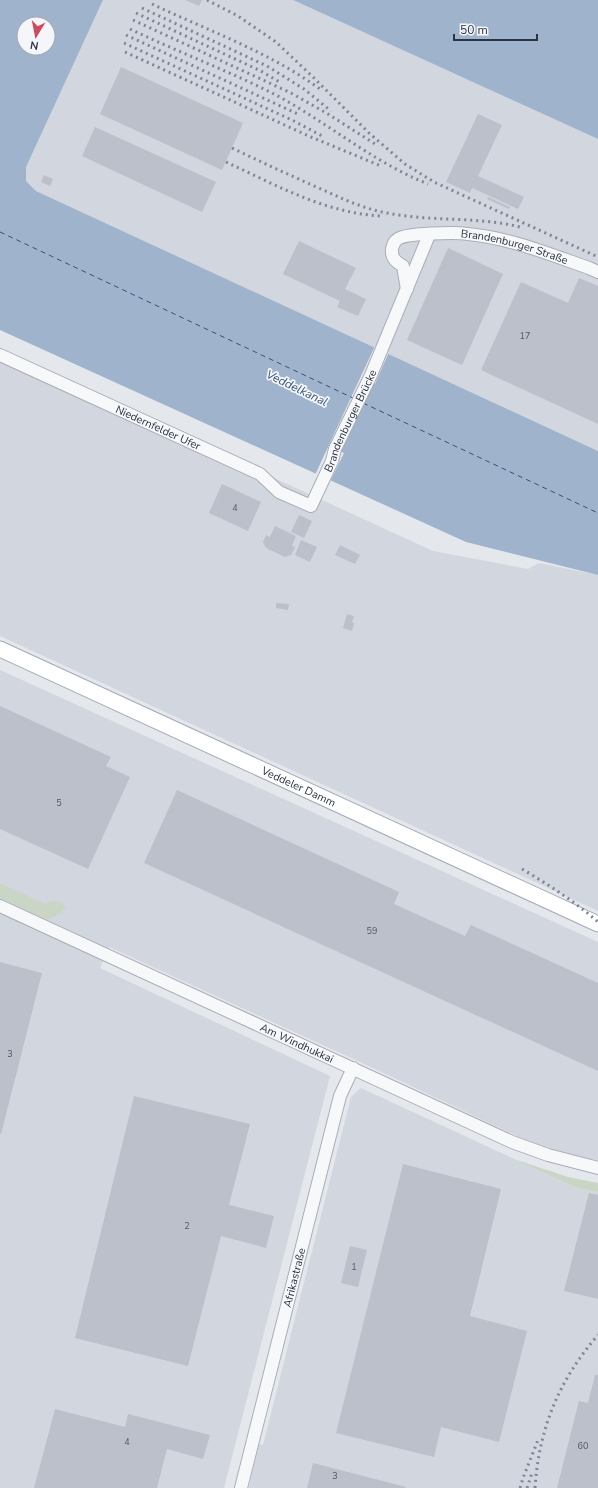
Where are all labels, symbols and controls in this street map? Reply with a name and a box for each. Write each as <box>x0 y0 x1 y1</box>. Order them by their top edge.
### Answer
north arrow <box>16 16 56 56</box>
scale bar <box>454 16 537 42</box>
text: 50 m <box>460 22 488 38</box>
text: N <box>29 37 40 53</box>
street label: Brandenburger Straße <box>460 226 570 267</box>
house number: 17 <box>520 330 530 342</box>
water label: Veddelkanal <box>263 366 331 410</box>
street label: Brandenburger Brücke <box>320 367 380 475</box>
street label: Niedernfelder Ufer <box>113 401 203 453</box>
house number: 4 <box>232 502 238 514</box>
street label: Veddeler Damm <box>258 762 338 810</box>
house number: 5 <box>56 797 62 809</box>
house number: 59 <box>367 925 377 937</box>
street label: Am Windhukkai <box>258 1019 336 1066</box>
house number: 3 <box>7 1048 13 1060</box>
house number: 2 <box>184 1220 190 1232</box>
street label: Afrikastraße <box>279 1246 309 1309</box>
house number: 1 <box>351 1261 357 1273</box>
house number: 4 <box>124 1436 130 1448</box>
house number: 60 <box>578 1440 588 1452</box>
house number: 3 <box>332 1470 338 1482</box>

